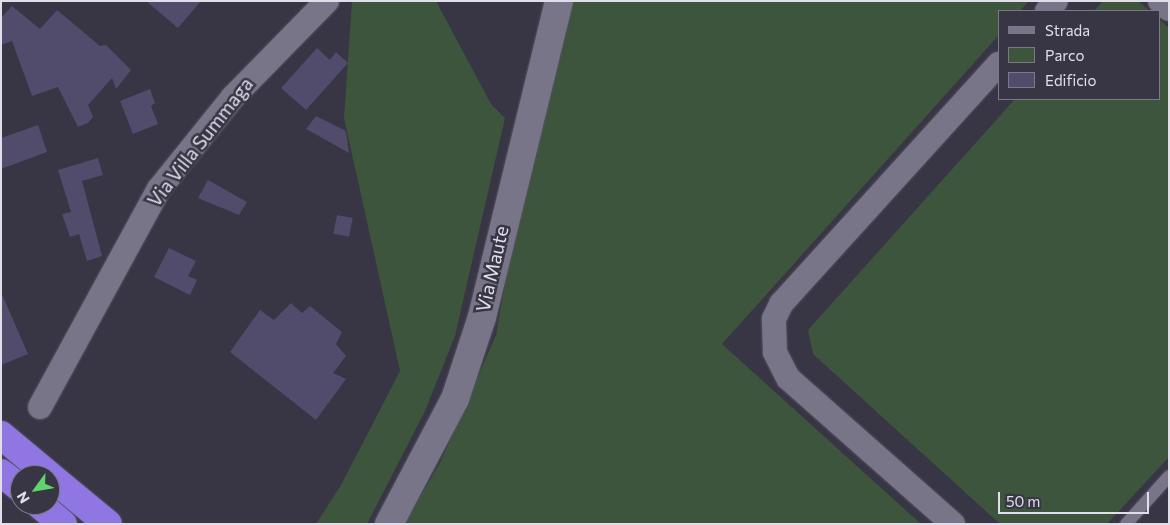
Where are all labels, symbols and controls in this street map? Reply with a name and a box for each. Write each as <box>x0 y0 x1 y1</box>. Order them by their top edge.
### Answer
legend <box>998 10 1160 100</box>
text: Strada <box>1045 21 1090 39</box>
text: Parco <box>1045 46 1084 64</box>
text: Edificio <box>1045 71 1096 89</box>
street label: Via Villa Summaga <box>143 73 257 211</box>
street label: Via Maute <box>471 224 513 314</box>
north arrow <box>10 465 60 515</box>
scale bar <box>1000 482 1151 514</box>
text: N <box>13 489 33 507</box>
text: 50 m <box>1006 492 1040 510</box>

